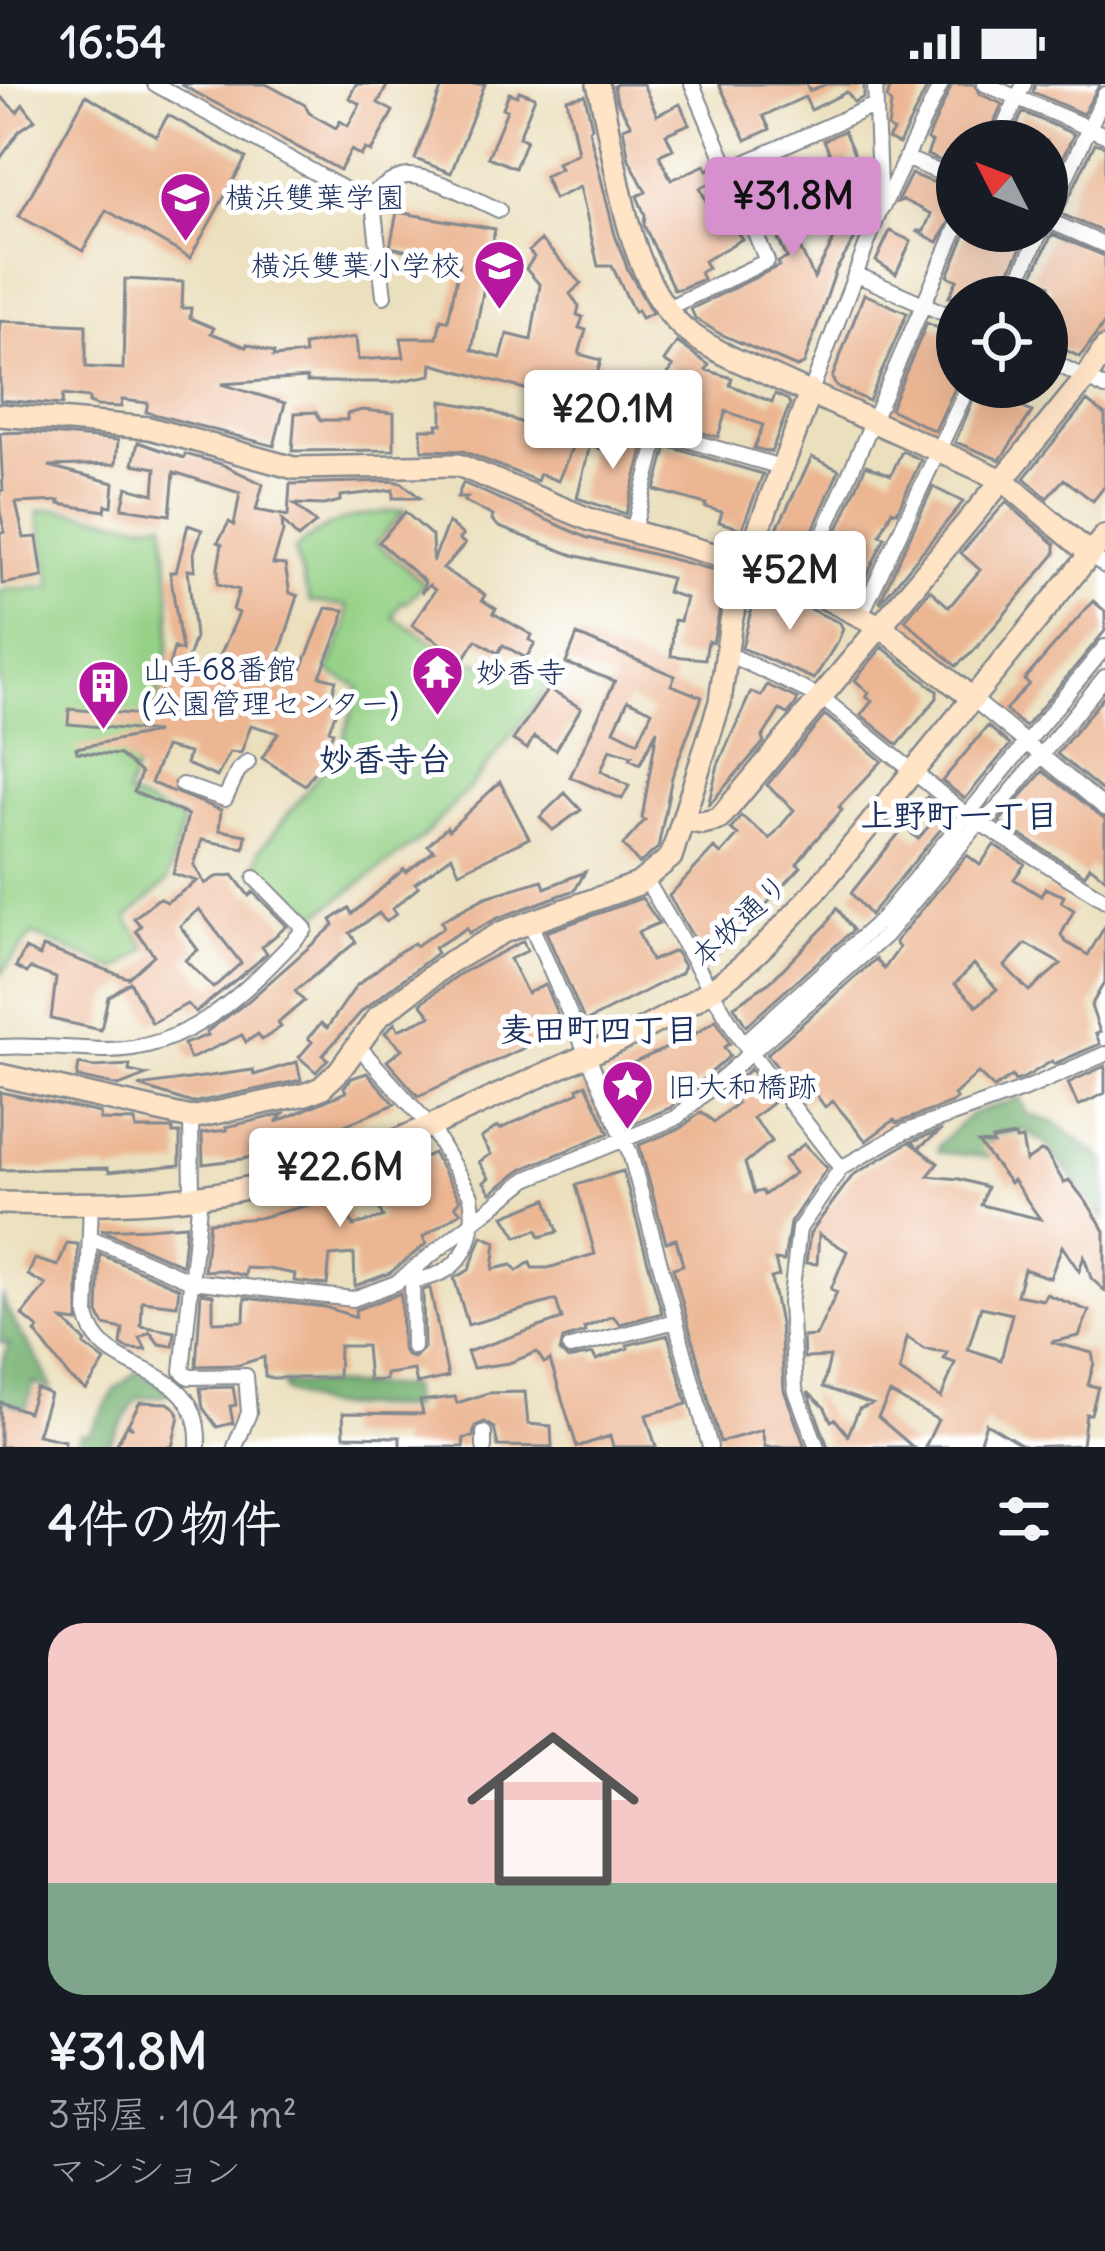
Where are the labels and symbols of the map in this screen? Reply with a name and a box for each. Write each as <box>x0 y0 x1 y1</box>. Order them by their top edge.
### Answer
north arrow <box>936 120 1068 252</box>
pin: ¥31.8M <box>695 157 891 259</box>
school or university icon: 横浜雙葉学園 <box>158 169 214 243</box>
place label: 横浜雙葉学園 <box>225 178 405 216</box>
school or university icon: 横浜雙葉小学校 <box>472 237 528 311</box>
place label: 横浜雙葉小学校 <box>251 246 461 284</box>
pin: ¥20.1M <box>515 370 711 472</box>
pin: ¥52M <box>719 531 861 633</box>
temple icon: 妙香寺 <box>409 644 465 718</box>
place label: 山手68番館 (公園管理センター) <box>142 650 399 722</box>
place label: 妙香寺 <box>476 653 566 691</box>
building icon: 山手68番館 (公園管理センター) <box>75 658 131 732</box>
district label: 妙香寺台 <box>319 738 451 780</box>
district label: 上野町一丁目 <box>860 794 1058 836</box>
street label: 本牧通り <box>682 865 796 975</box>
district label: 麦田町四丁目 <box>500 1008 698 1050</box>
place icon: 旧大和橋跡 <box>600 1058 656 1132</box>
place label: 旧大和橋跡 <box>667 1067 817 1105</box>
pin: ¥22.6M <box>242 1128 438 1230</box>

